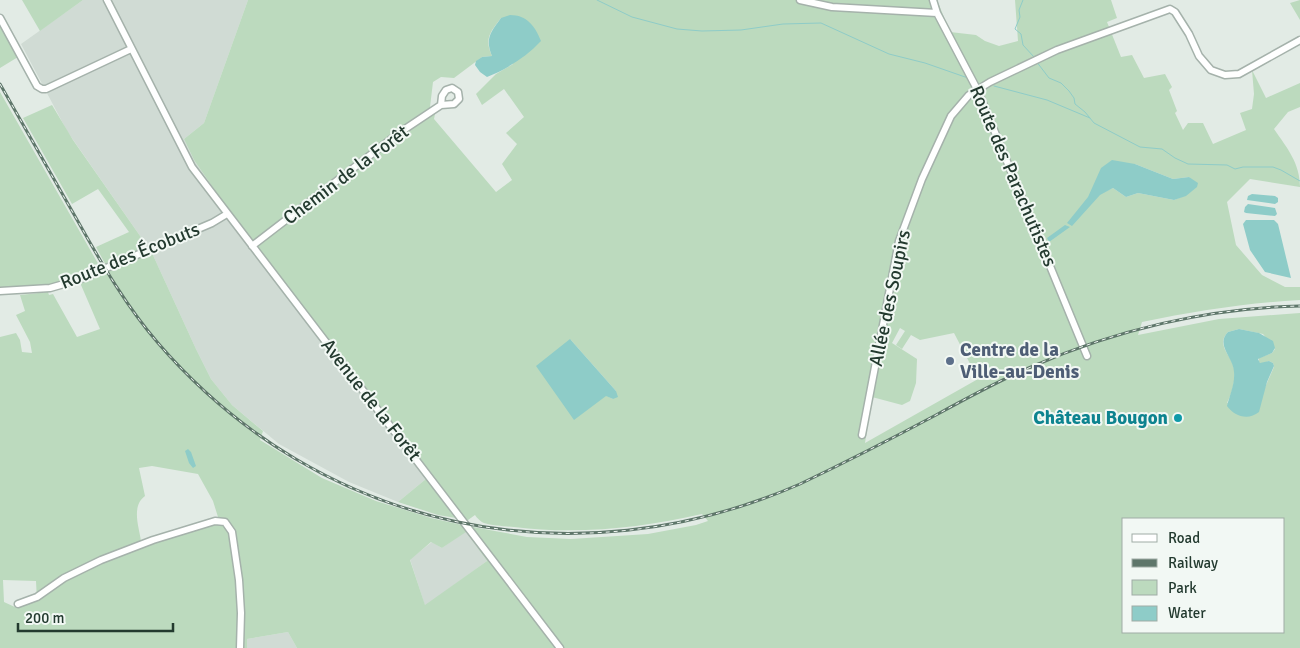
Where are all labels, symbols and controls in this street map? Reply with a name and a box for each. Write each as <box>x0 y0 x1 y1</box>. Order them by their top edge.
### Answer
street label: Route des Parachutistes <box>964 82 1062 270</box>
street label: Chemin de la Forêt <box>278 120 414 230</box>
street label: Route des Écobuts <box>57 217 203 295</box>
street label: Allée des Soupirs <box>864 228 916 368</box>
street label: Avenue de la Forêt <box>316 334 426 466</box>
place label: Centre de la Ville-au-Denis <box>960 338 1079 384</box>
marker: Centre de la Ville-au-Denis <box>944 355 956 367</box>
place label: Château Bougon <box>1033 406 1168 430</box>
marker: Château Bougon <box>1172 412 1184 424</box>
legend <box>1122 518 1285 633</box>
text: Road <box>1168 529 1200 547</box>
text: Railway <box>1168 554 1218 572</box>
text: Park <box>1168 579 1197 597</box>
scale bar <box>18 600 172 632</box>
text: Water <box>1168 604 1206 622</box>
text: 200 m <box>25 609 65 627</box>

